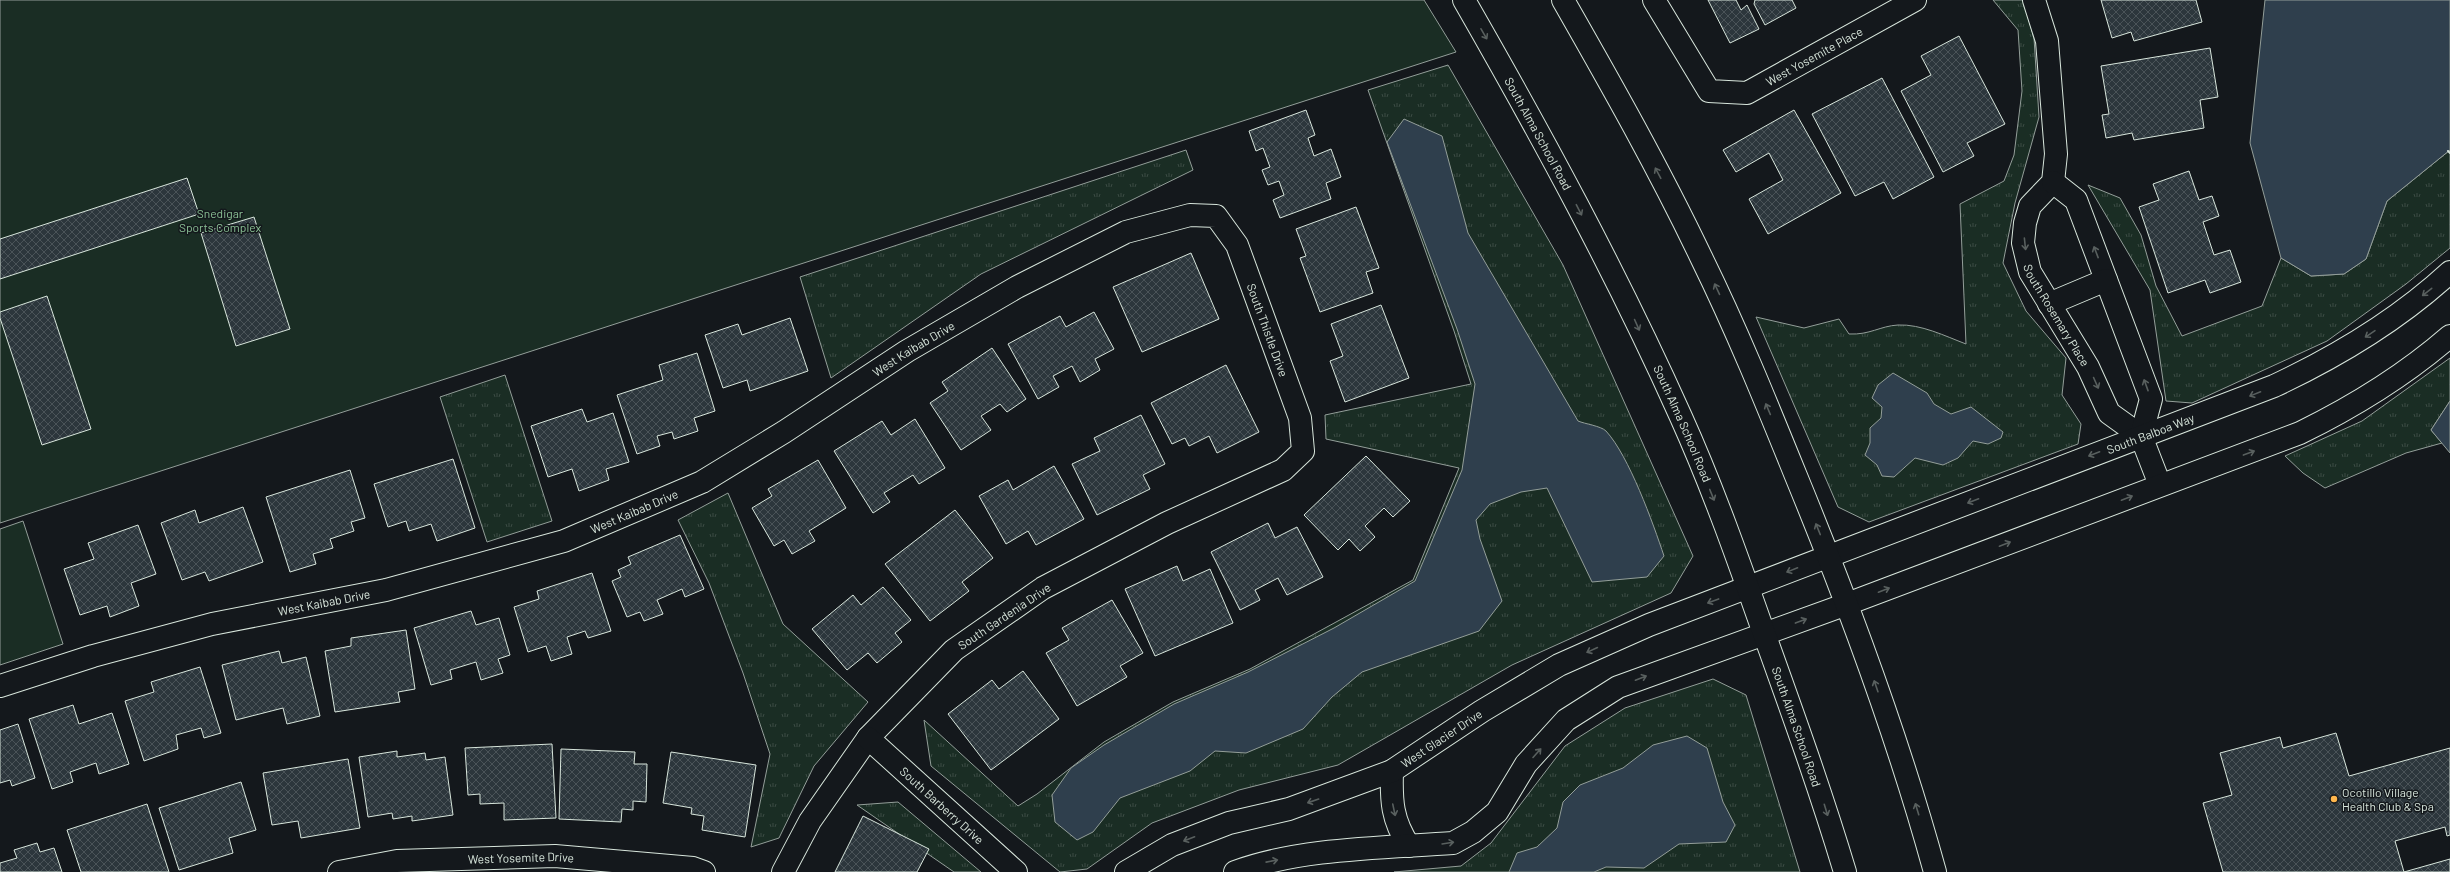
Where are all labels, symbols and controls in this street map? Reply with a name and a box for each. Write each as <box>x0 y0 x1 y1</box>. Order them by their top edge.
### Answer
street label: West Yosemite Place <box>1763 24 1865 88</box>
one-way arrow <box>1480 28 1488 40</box>
street label: South Alma School Road <box>1502 75 1575 192</box>
one-way arrow <box>1654 168 1661 180</box>
one-way arrow <box>1576 204 1583 216</box>
park label: Snedigar Sports Complex <box>179 206 261 234</box>
one-way arrow <box>2021 237 2028 250</box>
one-way arrow <box>2091 247 2099 259</box>
street label: South Rosemary Place <box>2021 263 2093 369</box>
street label: South Thistle Drive <box>1245 281 1291 378</box>
one-way arrow <box>1713 284 1720 296</box>
one-way arrow <box>2421 288 2432 297</box>
street label: West Kaibab Drive <box>870 318 957 379</box>
one-way arrow <box>1634 319 1641 331</box>
one-way arrow <box>2365 330 2376 338</box>
street label: South Alma School Road <box>1651 363 1715 484</box>
one-way arrow <box>2092 376 2100 388</box>
one-way arrow <box>2141 380 2149 392</box>
one-way arrow <box>2250 391 2262 398</box>
one-way arrow <box>1764 403 1772 415</box>
street label: South Balboa Way <box>2105 410 2197 456</box>
one-way arrow <box>2242 449 2255 456</box>
one-way arrow <box>2089 451 2101 459</box>
street label: West Kaibab Drive <box>588 486 680 536</box>
one-way arrow <box>1709 488 1717 500</box>
one-way arrow <box>2120 493 2132 501</box>
one-way arrow <box>1967 497 1979 505</box>
one-way arrow <box>1813 523 1821 535</box>
one-way arrow <box>1999 540 2011 548</box>
one-way arrow <box>1787 567 1799 575</box>
street label: South Gardenia Drive <box>955 580 1053 652</box>
street label: West Kaibab Drive <box>277 586 371 618</box>
one-way arrow <box>1877 586 1889 594</box>
one-way arrow <box>1706 598 1719 605</box>
one-way arrow <box>1795 616 1807 624</box>
one-way arrow <box>1587 646 1599 654</box>
street label: South Alma School Road <box>1770 665 1824 788</box>
one-way arrow <box>1634 674 1646 682</box>
one-way arrow <box>1871 681 1879 693</box>
street label: West Glacier Drive <box>1398 706 1484 770</box>
one-way arrow <box>1532 748 1541 758</box>
street label: South Barberry Drive <box>897 764 987 847</box>
place label: Ocotillo Village Health Club & Spa <box>2342 785 2434 813</box>
marker: Ocotillo Village Health Club & Spa <box>2329 794 2339 804</box>
one-way arrow <box>1306 798 1319 805</box>
one-way arrow <box>1390 803 1398 816</box>
one-way arrow <box>1823 803 1830 816</box>
one-way arrow <box>1913 803 1920 816</box>
one-way arrow <box>1183 835 1195 843</box>
one-way arrow <box>1441 839 1454 847</box>
street label: West Yosemite Drive <box>468 849 575 866</box>
one-way arrow <box>1265 857 1278 865</box>

